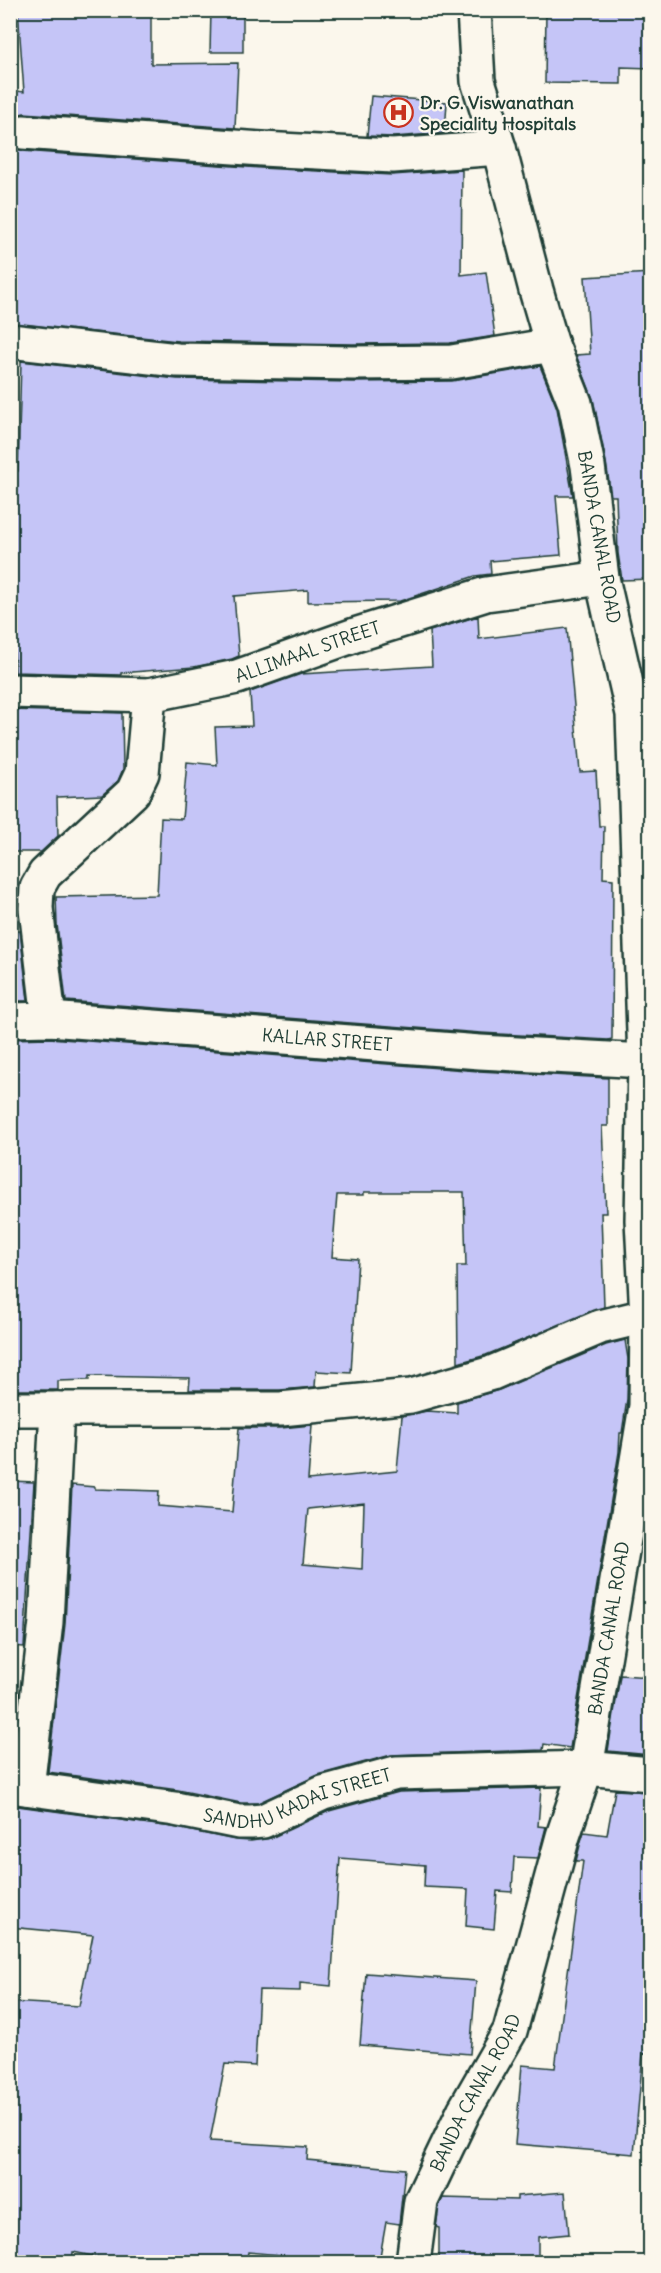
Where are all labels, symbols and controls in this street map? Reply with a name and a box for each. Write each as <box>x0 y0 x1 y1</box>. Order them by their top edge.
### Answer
place label: Dr. G. Viswanathan Speciality Hospitals <box>420 91 576 135</box>
hospital icon: Dr. G. Viswanathan Speciality Hospitals <box>383 97 415 129</box>
street label: BANDA CANAL ROAD <box>573 449 626 625</box>
street label: ALLIMAAL STREET <box>232 616 383 688</box>
street label: KALLAR STREET <box>261 1023 393 1056</box>
street label: BANDA CANAL ROAD <box>583 1540 634 1717</box>
street label: SANDHU KADAI STREET <box>201 1763 394 1833</box>
street label: BANDA CANAL ROAD <box>425 2011 525 2175</box>

